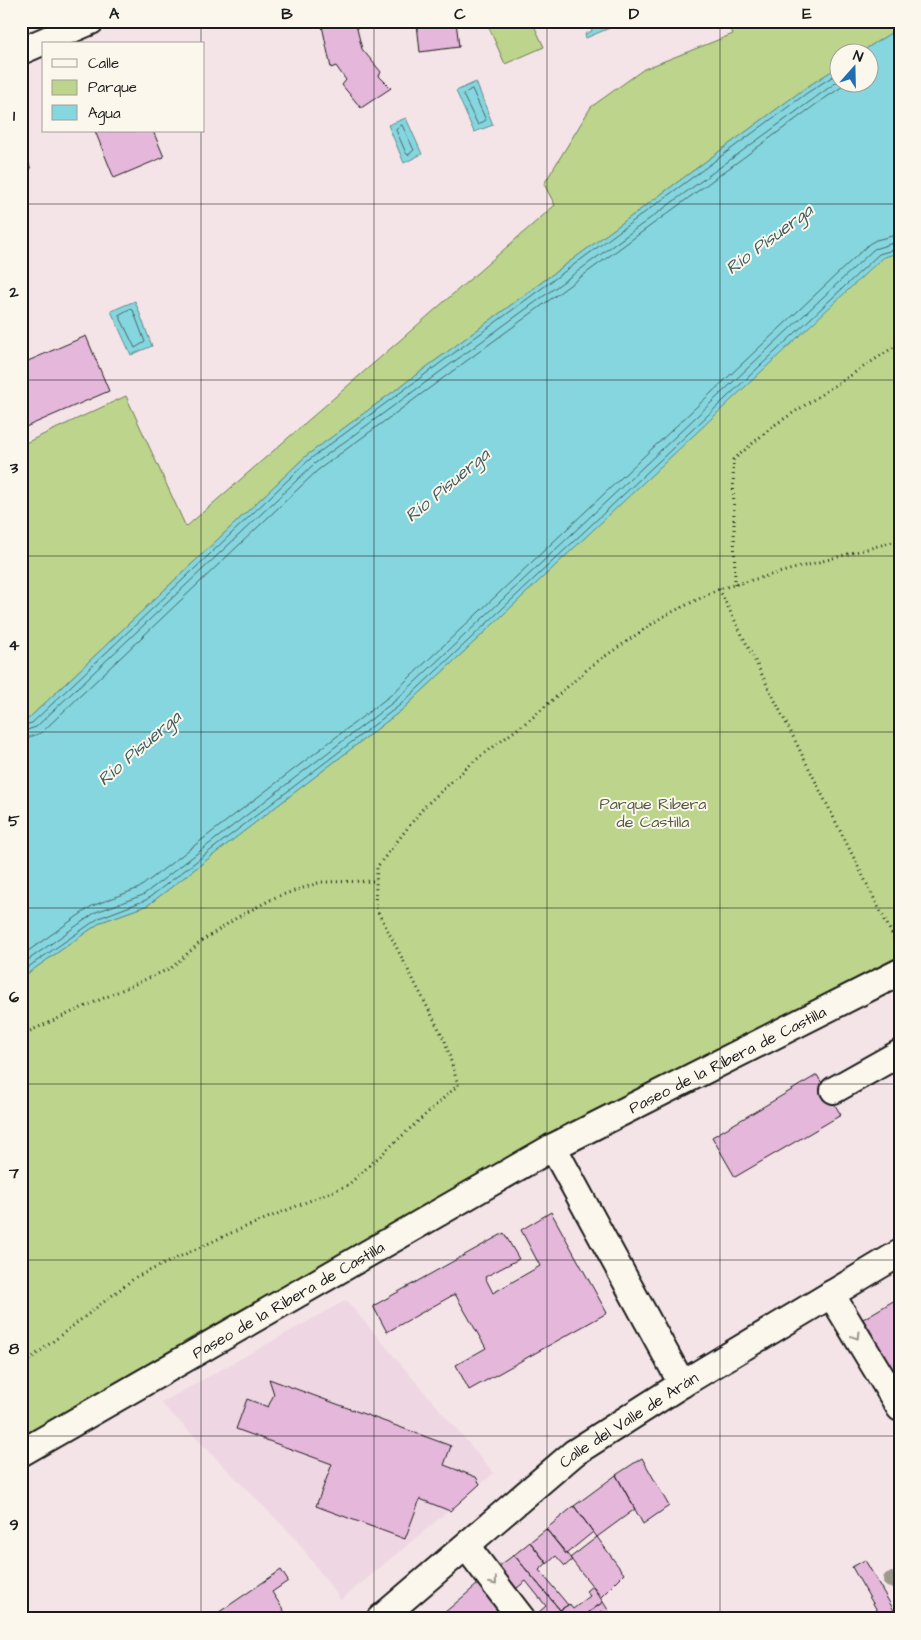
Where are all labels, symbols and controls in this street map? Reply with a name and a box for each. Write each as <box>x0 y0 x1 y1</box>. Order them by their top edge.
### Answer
text: A <box>109 3 120 25</box>
text: B <box>281 3 293 25</box>
text: C <box>454 3 466 25</box>
text: D <box>629 3 640 25</box>
text: E <box>802 3 812 25</box>
legend <box>42 42 205 132</box>
north arrow <box>828 42 878 92</box>
text: N <box>851 46 866 68</box>
text: Calle <box>88 53 119 74</box>
text: Parque <box>88 77 137 98</box>
text: Agua <box>88 103 121 125</box>
text: 1 <box>13 105 16 127</box>
water label: Río Pisuerga <box>720 198 819 281</box>
text: 2 <box>8 281 19 303</box>
water label: Río Pisuerga <box>400 442 496 529</box>
text: 3 <box>9 457 19 479</box>
text: 4 <box>9 634 20 656</box>
water label: Río Pisuerga <box>92 704 188 792</box>
park label: Parque Ribera de Castilla <box>599 793 707 833</box>
text: 5 <box>8 810 20 832</box>
text: 6 <box>9 986 19 1008</box>
street label: Paseo de la Ribera de Castilla <box>625 1001 830 1119</box>
text: 7 <box>8 1162 19 1184</box>
street label: Paseo de la Ribera de Castilla <box>188 1236 389 1364</box>
one-way arrow <box>850 1330 860 1339</box>
text: 8 <box>9 1338 20 1360</box>
street label: Calle del Valle de Arán <box>554 1367 702 1473</box>
text: 9 <box>9 1514 19 1536</box>
one-way arrow <box>488 1577 497 1586</box>

